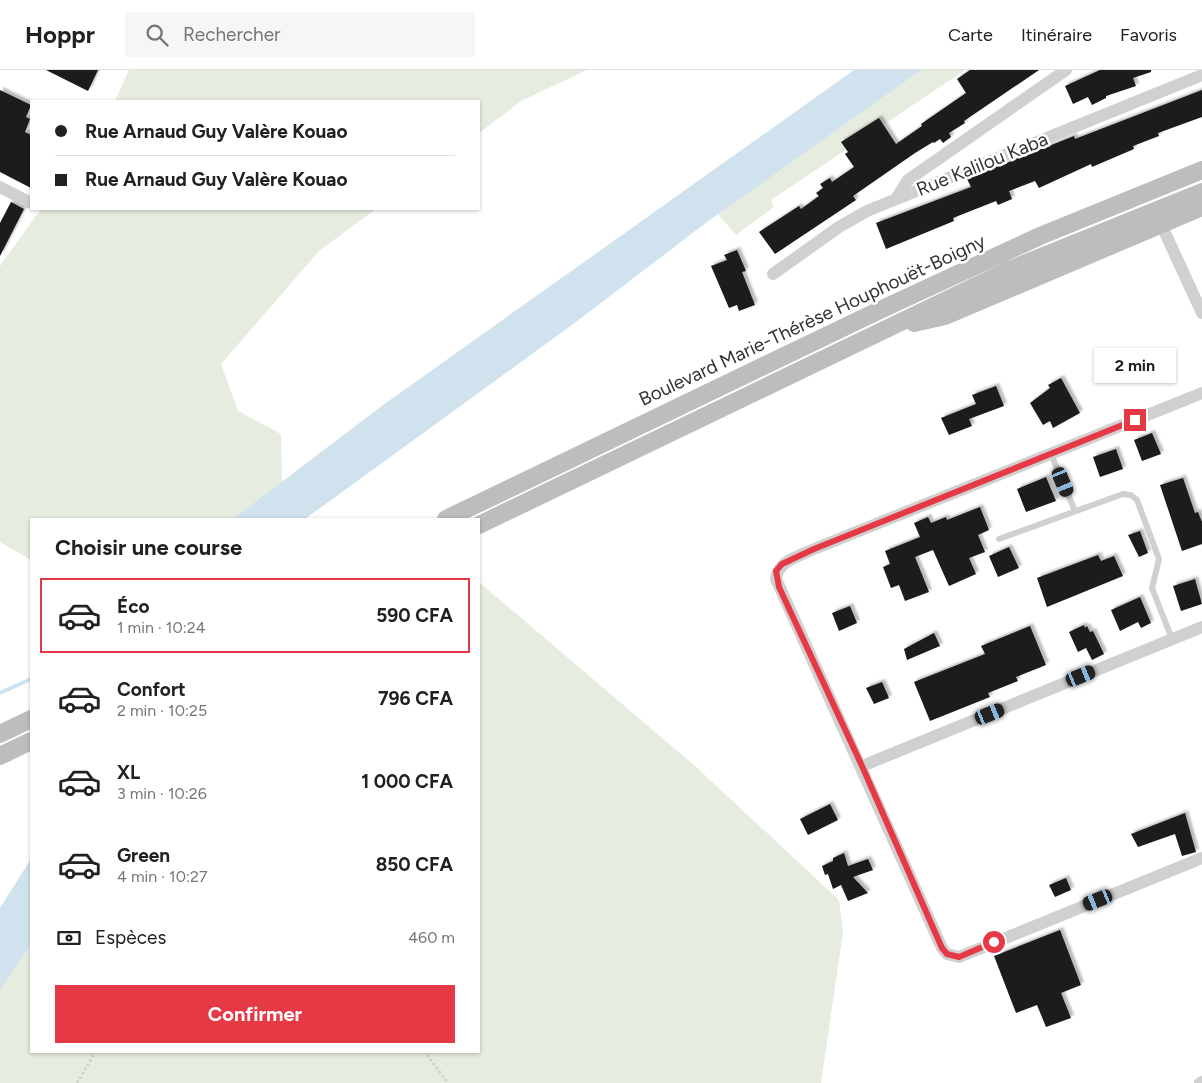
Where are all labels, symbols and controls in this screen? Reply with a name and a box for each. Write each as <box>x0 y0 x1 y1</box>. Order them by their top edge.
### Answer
search box <box>125 12 475 57</box>
text: Hoppr <box>25 20 95 49</box>
icon: search <box>143 21 171 49</box>
text: Rechercher <box>183 23 281 46</box>
text: Carte <box>948 24 993 46</box>
text: Itinéraire <box>1021 24 1092 46</box>
text: Favoris <box>1120 24 1177 46</box>
text: Rue Arnaud Guy Valère Kouao <box>85 120 347 143</box>
street label: Rue Kalilou Kaba <box>913 127 1051 201</box>
text: Rue Arnaud Guy Valère Kouao <box>85 168 347 191</box>
street label: Boulevard Marie-Thérèse Houphouët-Boigny <box>635 229 989 411</box>
callout: 2 min <box>1094 348 1176 382</box>
text: 2 min <box>1115 356 1155 375</box>
route end <box>1124 409 1146 431</box>
car <box>1050 465 1075 499</box>
text: Choisir une course <box>55 534 242 561</box>
icon: car <box>57 593 102 638</box>
text: Éco <box>117 595 150 618</box>
text: 590 CFA <box>376 604 453 627</box>
text: 1 min · 10:24 <box>117 618 206 637</box>
car <box>1064 663 1097 689</box>
icon: car <box>57 676 102 721</box>
text: Confort <box>117 678 186 701</box>
text: 796 CFA <box>378 687 453 710</box>
text: 2 min · 10:25 <box>117 701 207 720</box>
car <box>973 701 1006 727</box>
icon: car <box>57 759 102 804</box>
text: XL <box>117 761 140 784</box>
text: 1 000 CFA <box>361 770 453 793</box>
text: 3 min · 10:26 <box>117 784 207 803</box>
icon: car <box>57 842 102 887</box>
text: Green <box>117 844 170 867</box>
text: 850 CFA <box>376 853 453 876</box>
text: 4 min · 10:27 <box>117 867 208 886</box>
car <box>1081 887 1114 913</box>
icon: cash <box>55 924 83 952</box>
text: Espèces <box>95 926 166 949</box>
text: 460 m <box>408 928 455 947</box>
route start <box>983 931 1005 953</box>
button: Confirmer <box>55 985 455 1043</box>

